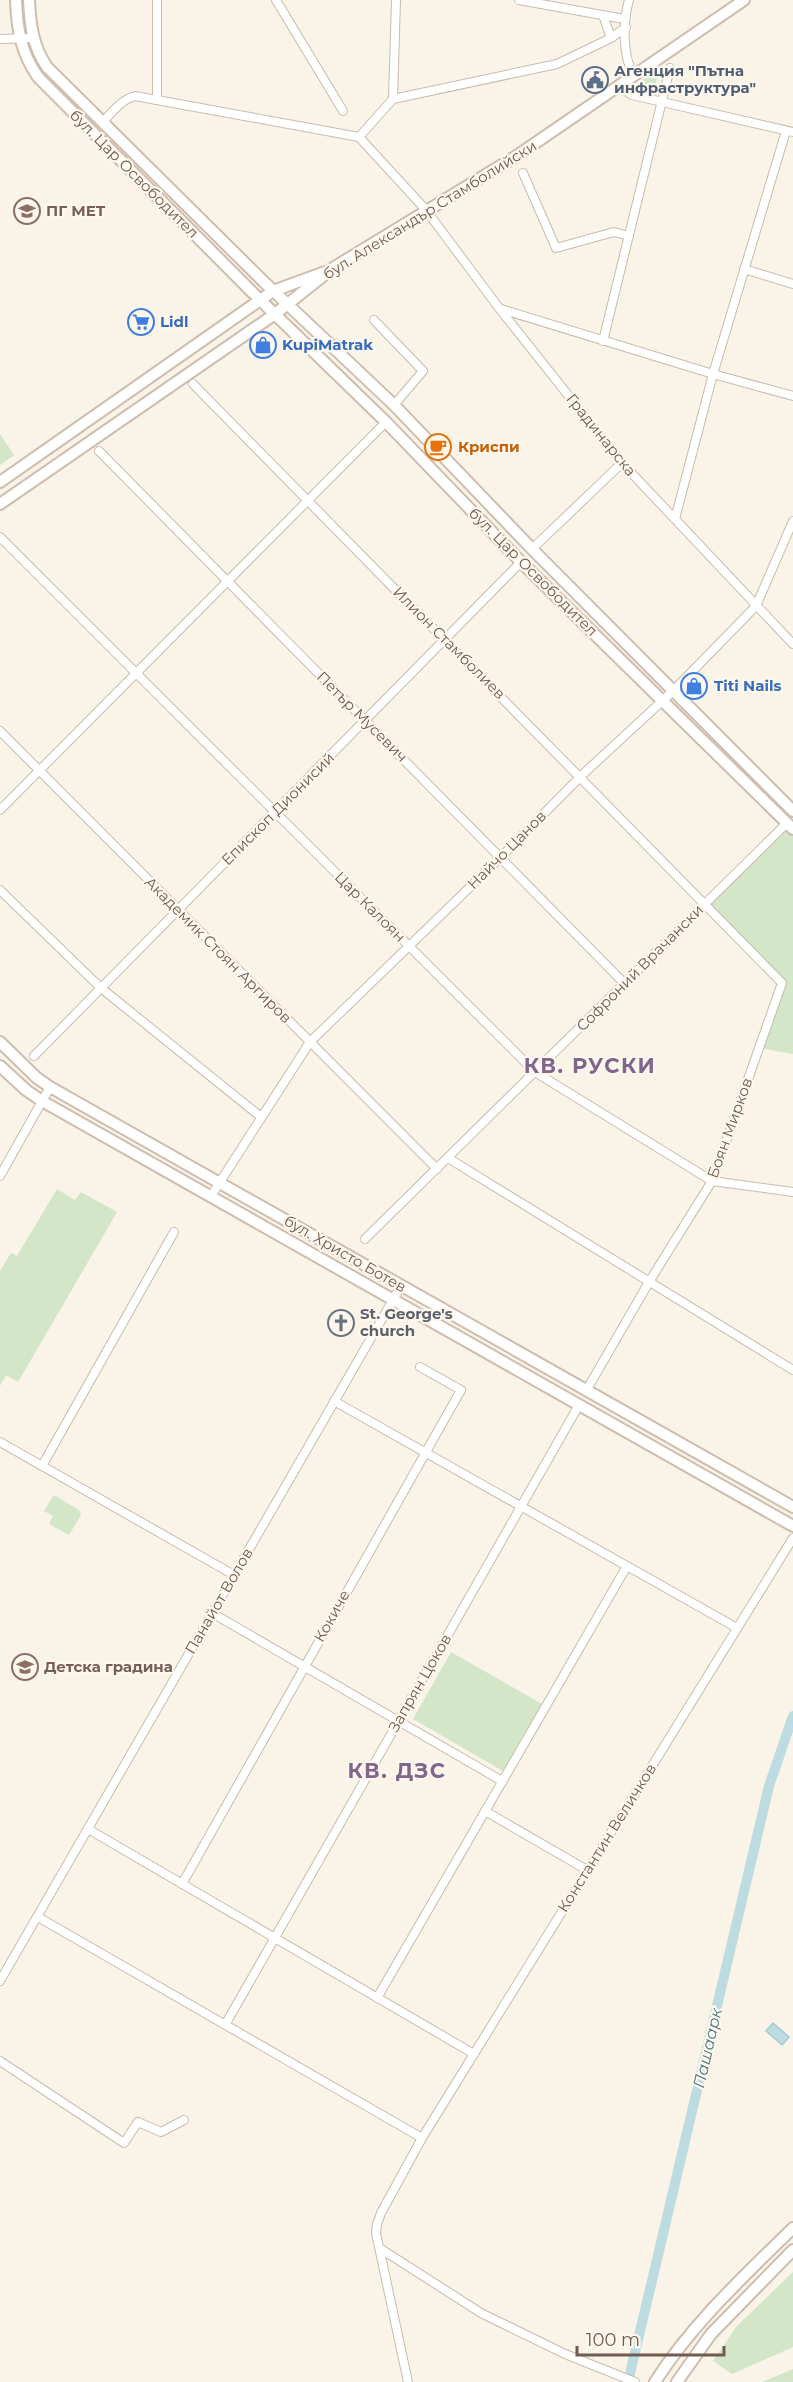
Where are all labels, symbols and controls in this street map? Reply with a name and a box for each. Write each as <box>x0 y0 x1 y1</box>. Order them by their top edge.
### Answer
place label: Агенция "Пътна инфраструктура" <box>614 61 756 97</box>
public building icon: Агенция "Пътна инфраструктура" <box>580 65 610 95</box>
street label: бул. Цар Освободител <box>66 105 203 242</box>
street label: бул. Александър Стамболийски <box>319 136 540 283</box>
school or university icon: ПГ МЕТ <box>12 196 42 226</box>
place label: ПГ МЕТ <box>46 201 106 220</box>
supermarket icon: Lidl <box>126 307 156 337</box>
place label: Lidl <box>160 312 188 331</box>
shop icon: KupiMatrak <box>248 330 278 360</box>
place label: KupiMatrak <box>282 335 373 354</box>
street label: Градинарска <box>562 390 640 480</box>
cafe icon: Криспи <box>423 432 453 462</box>
place label: Криспи <box>458 437 520 456</box>
street label: бул. Цар Освободител <box>465 503 602 640</box>
street label: Илион Стамболиев <box>389 582 510 703</box>
street label: Петър Мусевич <box>313 667 412 766</box>
shop icon: Titi Nails <box>679 671 709 701</box>
place label: Titi Nails <box>714 676 781 695</box>
street label: Епископ Дионисий <box>217 748 338 869</box>
street label: Найчо Цанов <box>463 806 550 893</box>
street label: Цар Калоян <box>331 867 410 946</box>
street label: Академик Стоян Аргиров <box>141 872 296 1027</box>
street label: Софроний Врачански <box>572 900 707 1035</box>
district label: КВ. РУСКИ <box>524 1053 656 1078</box>
street label: Боян Мирков <box>703 1075 756 1181</box>
street label: бул. Христо Ботев <box>281 1211 410 1296</box>
place label: St. George's church <box>360 1304 453 1340</box>
church icon: St. George's church <box>326 1308 356 1338</box>
street label: Панайот Волов <box>180 1544 257 1657</box>
street label: Кокиче <box>309 1586 354 1645</box>
street label: Запрян Цоков <box>384 1630 455 1735</box>
school or university icon: Детска градина <box>10 1652 40 1682</box>
place label: Детска градина <box>44 1657 173 1676</box>
district label: КВ. ДЗС <box>347 1758 447 1783</box>
street label: Константин Величков <box>553 1760 660 1916</box>
water label: Пашаарк <box>689 2006 726 2090</box>
scale bar <box>577 2319 724 2357</box>
text: 100 m <box>586 2329 640 2351</box>

